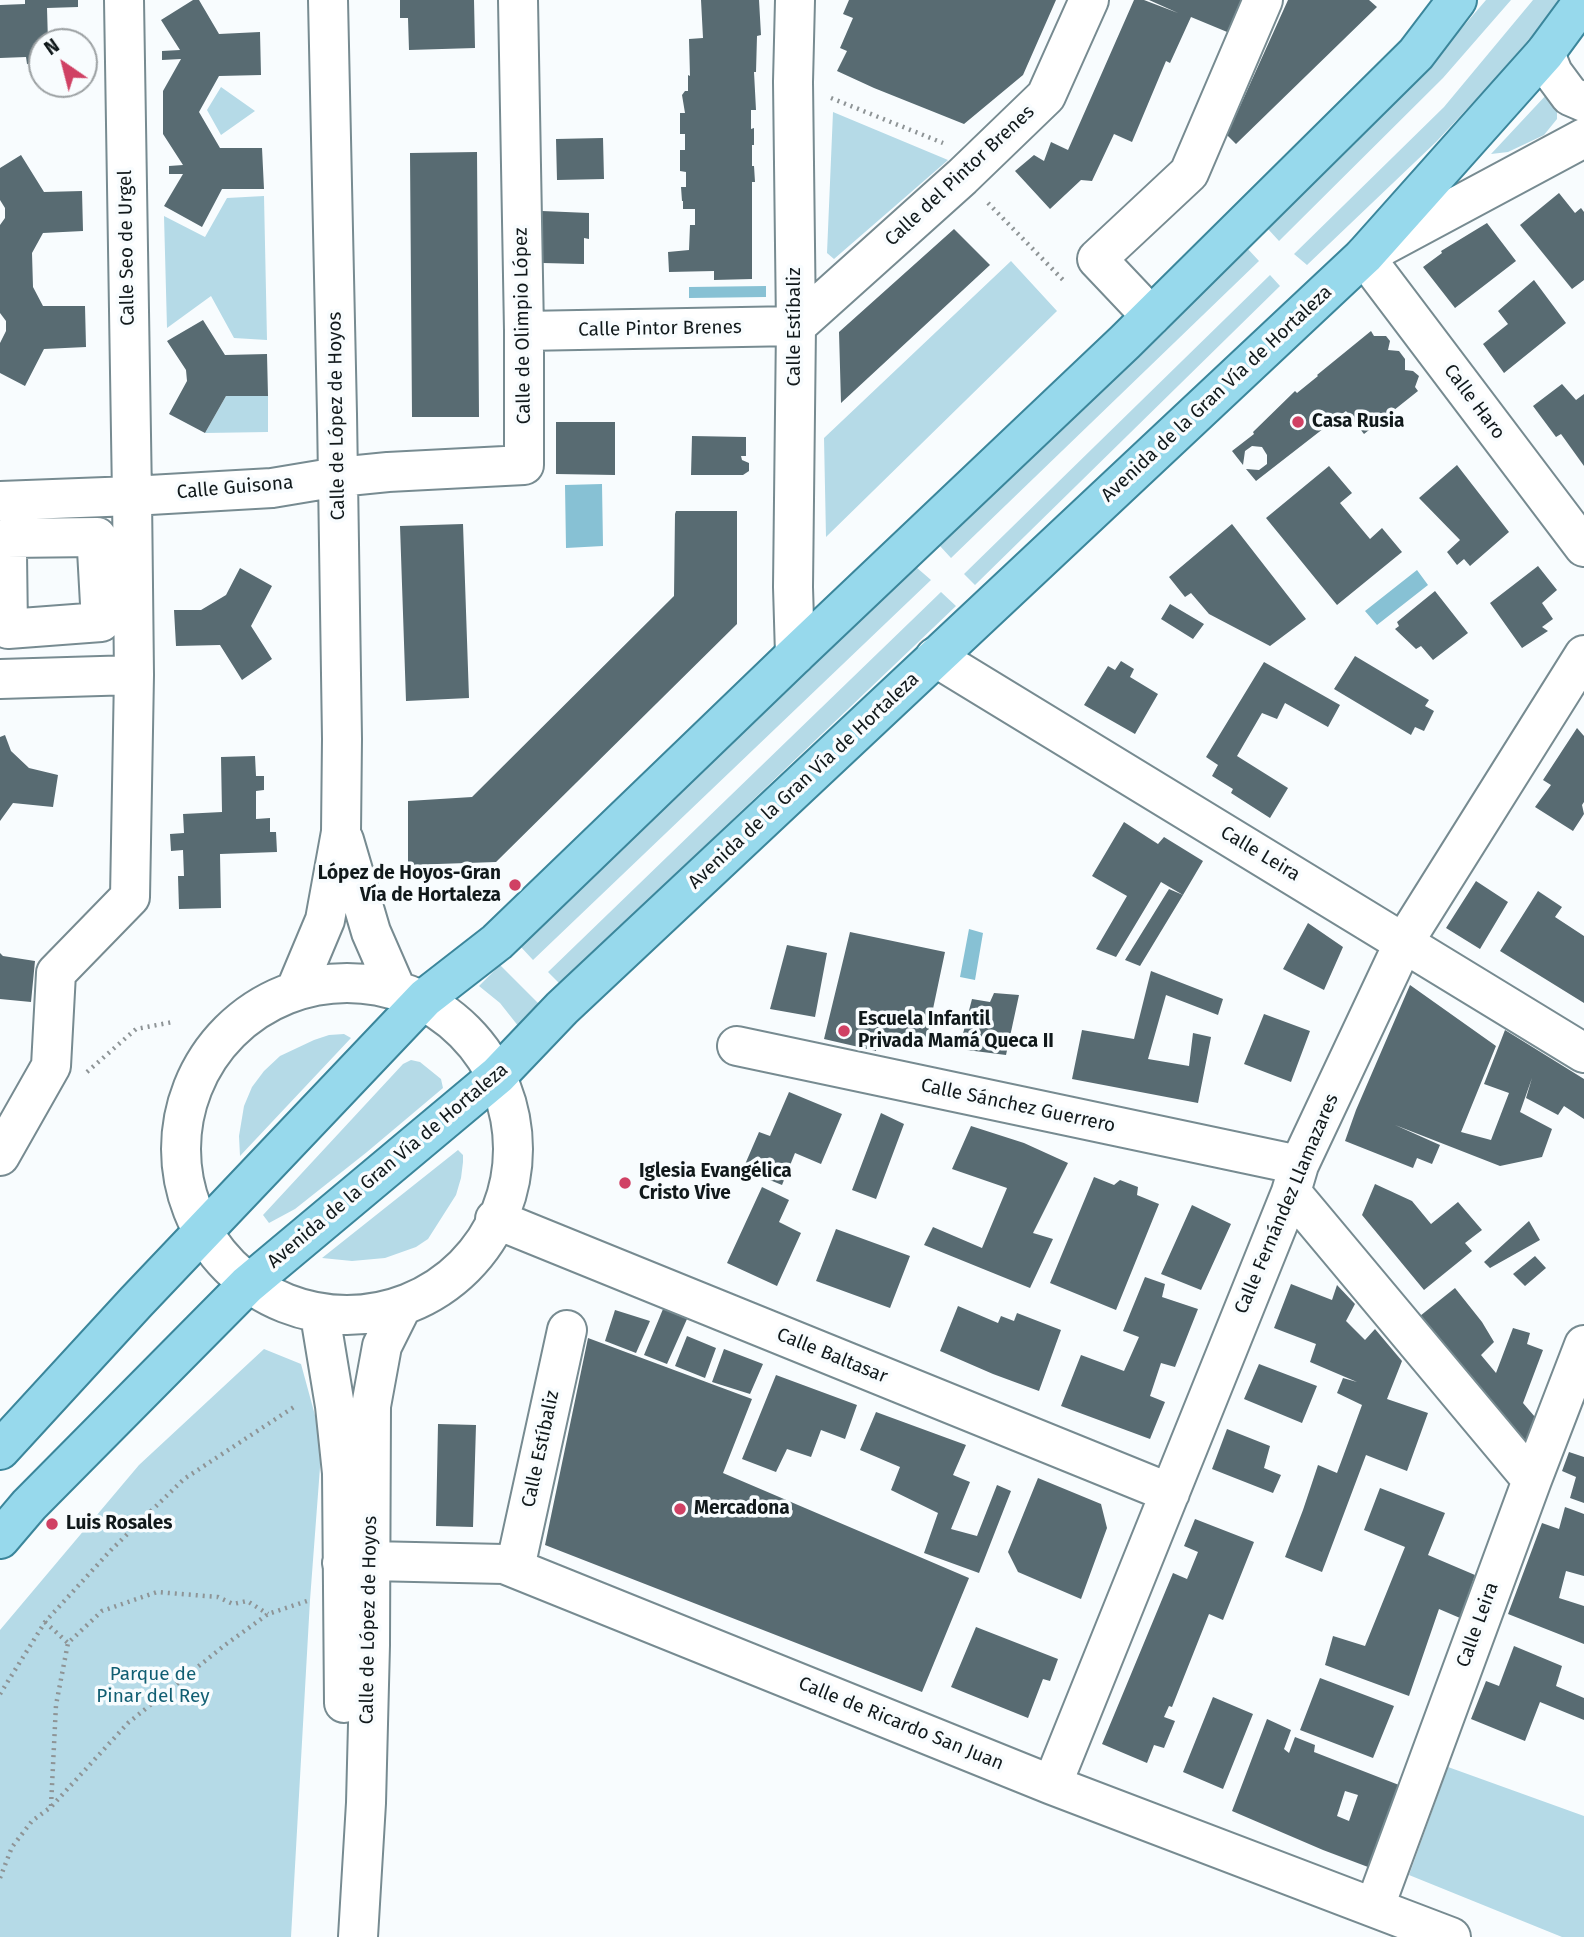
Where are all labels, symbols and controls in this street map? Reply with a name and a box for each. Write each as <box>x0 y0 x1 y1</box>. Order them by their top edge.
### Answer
north arrow <box>28 28 98 98</box>
text: N <box>40 34 64 60</box>
street label: Calle del Pintor Brenes <box>881 101 1039 251</box>
street label: Calle Seo de Urgel <box>114 170 140 326</box>
street label: Calle de Olimpio López <box>510 227 536 425</box>
street label: Calle Estíbaliz <box>784 268 806 386</box>
street label: Avenida de la Gran Vía de Hortaleza <box>1097 281 1337 507</box>
street label: Calle de López de Hoyos <box>324 311 350 521</box>
street label: Calle Pintor Brenes <box>578 316 742 342</box>
street label: Calle Haro <box>1438 360 1510 444</box>
place label: Casa Rusia <box>1312 411 1404 433</box>
marker: Casa Rusia <box>1290 414 1306 430</box>
street label: Calle Guisona <box>176 472 294 504</box>
street label: Avenida de la Gran Vía de Hortaleza <box>684 668 924 894</box>
street label: Calle Leira <box>1216 821 1304 887</box>
place label: López de Hoyos-Gran Vía de Hortaleza <box>318 863 501 907</box>
marker: López de Hoyos-Gran Vía de Hortaleza <box>507 877 523 893</box>
place label: Escuela Infantil Privada Mamá Queca II <box>858 1009 1054 1053</box>
marker: Escuela Infantil Privada Mamá Queca II <box>836 1023 852 1039</box>
street label: Avenida de la Gran Vía de Hortaleza <box>263 1059 513 1273</box>
street label: Calle Sánchez Guerrero <box>919 1074 1117 1138</box>
street label: Calle Fernández Llamazares <box>1230 1091 1344 1317</box>
place label: Iglesia Evangélica Cristo Vive <box>639 1161 792 1205</box>
marker: Iglesia Evangélica Cristo Vive <box>617 1175 633 1191</box>
street label: Calle Baltasar <box>773 1323 891 1389</box>
street label: Calle Estíbaliz <box>517 1388 565 1510</box>
place label: Mercadona <box>694 1498 790 1520</box>
marker: Mercadona <box>672 1501 688 1517</box>
place label: Luis Rosales <box>66 1513 172 1535</box>
street label: Calle de López de Hoyos <box>356 1515 382 1725</box>
marker: Luis Rosales <box>44 1516 60 1532</box>
street label: Calle Leira <box>1452 1579 1504 1671</box>
park label: Parque de Pinar del Rey <box>96 1664 210 1708</box>
street label: Calle de Ricardo San Juan <box>795 1672 1007 1776</box>

